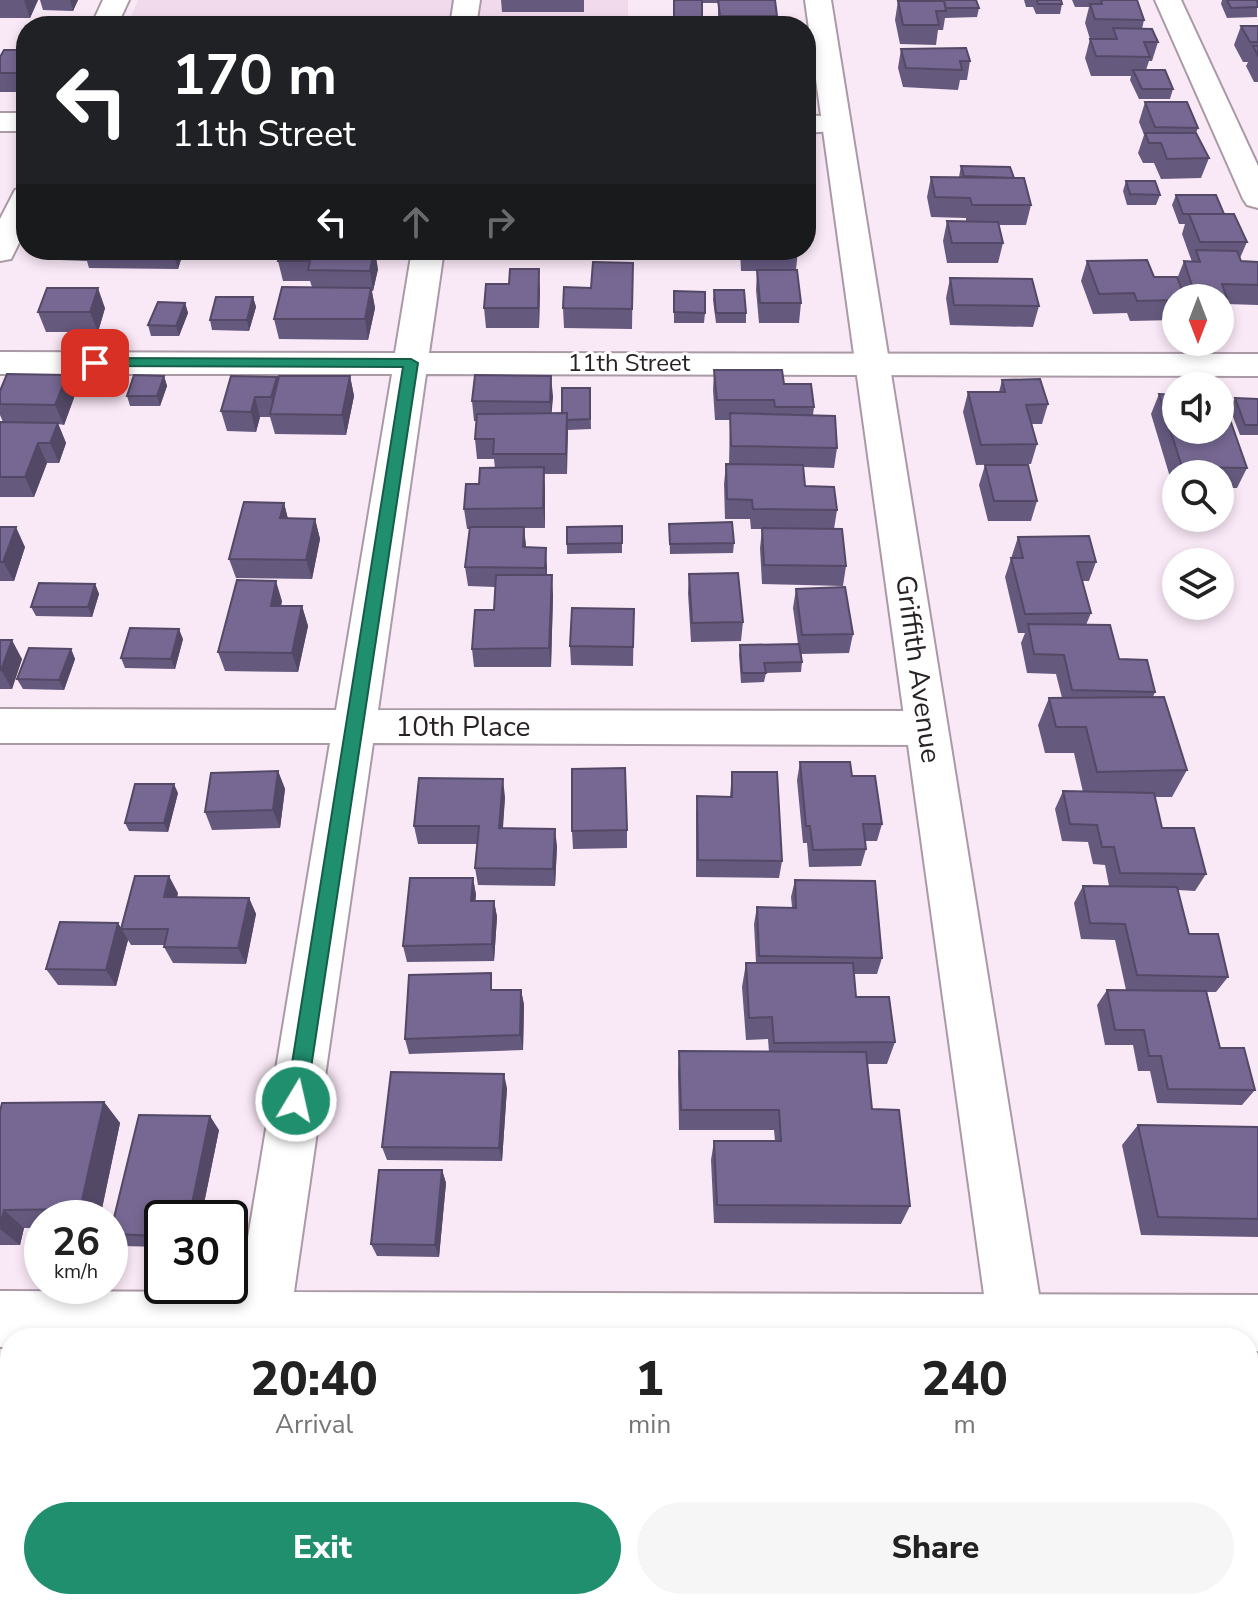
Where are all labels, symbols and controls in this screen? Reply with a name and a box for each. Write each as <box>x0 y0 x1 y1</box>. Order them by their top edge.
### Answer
text: 170 m <box>172 37 337 114</box>
icon: left <box>40 48 144 152</box>
text: 11th Street <box>172 110 356 159</box>
icon: left <box>310 200 354 244</box>
icon: ahead <box>394 200 438 244</box>
icon: right <box>478 200 522 244</box>
north arrow <box>1162 284 1234 356</box>
map controls <box>1162 284 1234 620</box>
pin <box>61 329 129 397</box>
icon: arrive <box>73 341 117 385</box>
street label: 11th Street <box>568 347 691 379</box>
button: sound <box>1162 372 1234 444</box>
button: search <box>1162 460 1234 532</box>
button: layers <box>1162 548 1234 620</box>
street label: Griffith Avenue <box>886 572 950 766</box>
street label: 10th Place <box>396 708 530 746</box>
position arrow <box>254 1059 338 1143</box>
speed limit sign: 30 <box>144 1200 248 1304</box>
text: 26 <box>52 1215 100 1269</box>
text: km/h <box>54 1258 98 1285</box>
text: 20:40 <box>250 1346 378 1412</box>
text: 1 <box>635 1346 664 1412</box>
text: 240 <box>921 1346 1008 1412</box>
text: Arrival <box>275 1407 353 1442</box>
text: min <box>628 1407 671 1442</box>
text: m <box>953 1407 976 1442</box>
button: Exit <box>24 1502 621 1594</box>
button: Share <box>637 1502 1234 1594</box>

